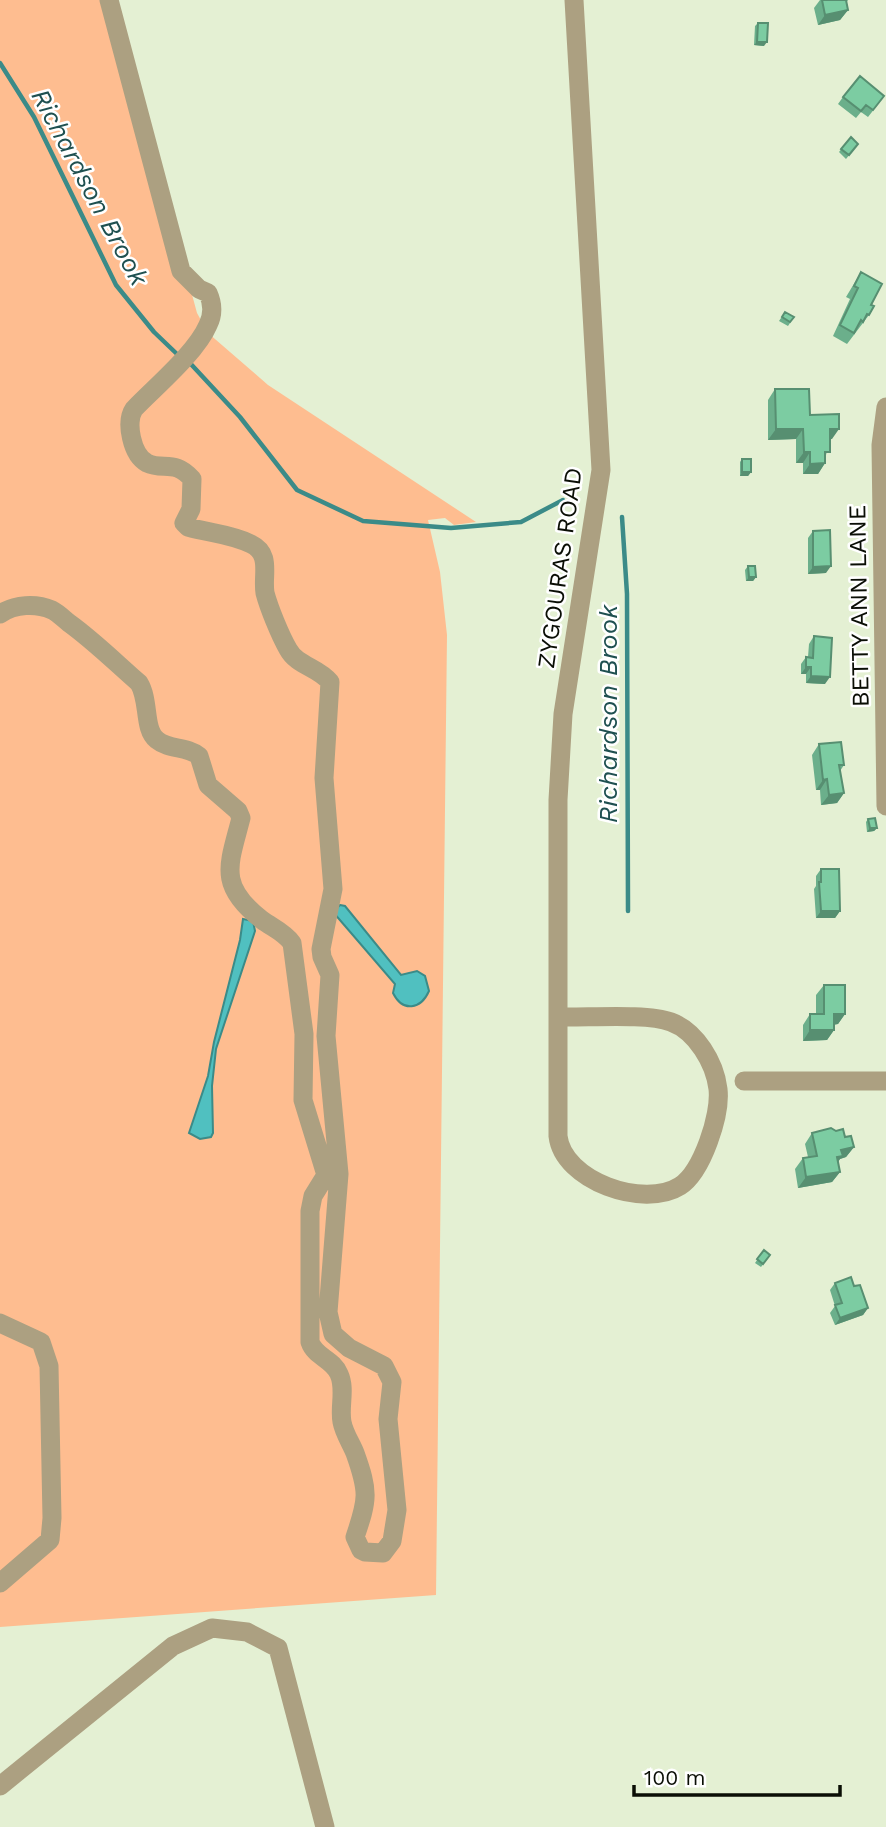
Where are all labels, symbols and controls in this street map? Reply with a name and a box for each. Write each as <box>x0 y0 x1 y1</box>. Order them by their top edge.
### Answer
water label: Richardson Brook <box>25 83 155 291</box>
street label: ZYGOURAS ROAD <box>532 466 588 670</box>
street label: BETTY ANN LANE <box>843 505 875 707</box>
water label: Richardson Brook <box>593 604 623 823</box>
scale bar <box>634 1754 840 1798</box>
text: 100 m <box>644 1765 706 1790</box>

